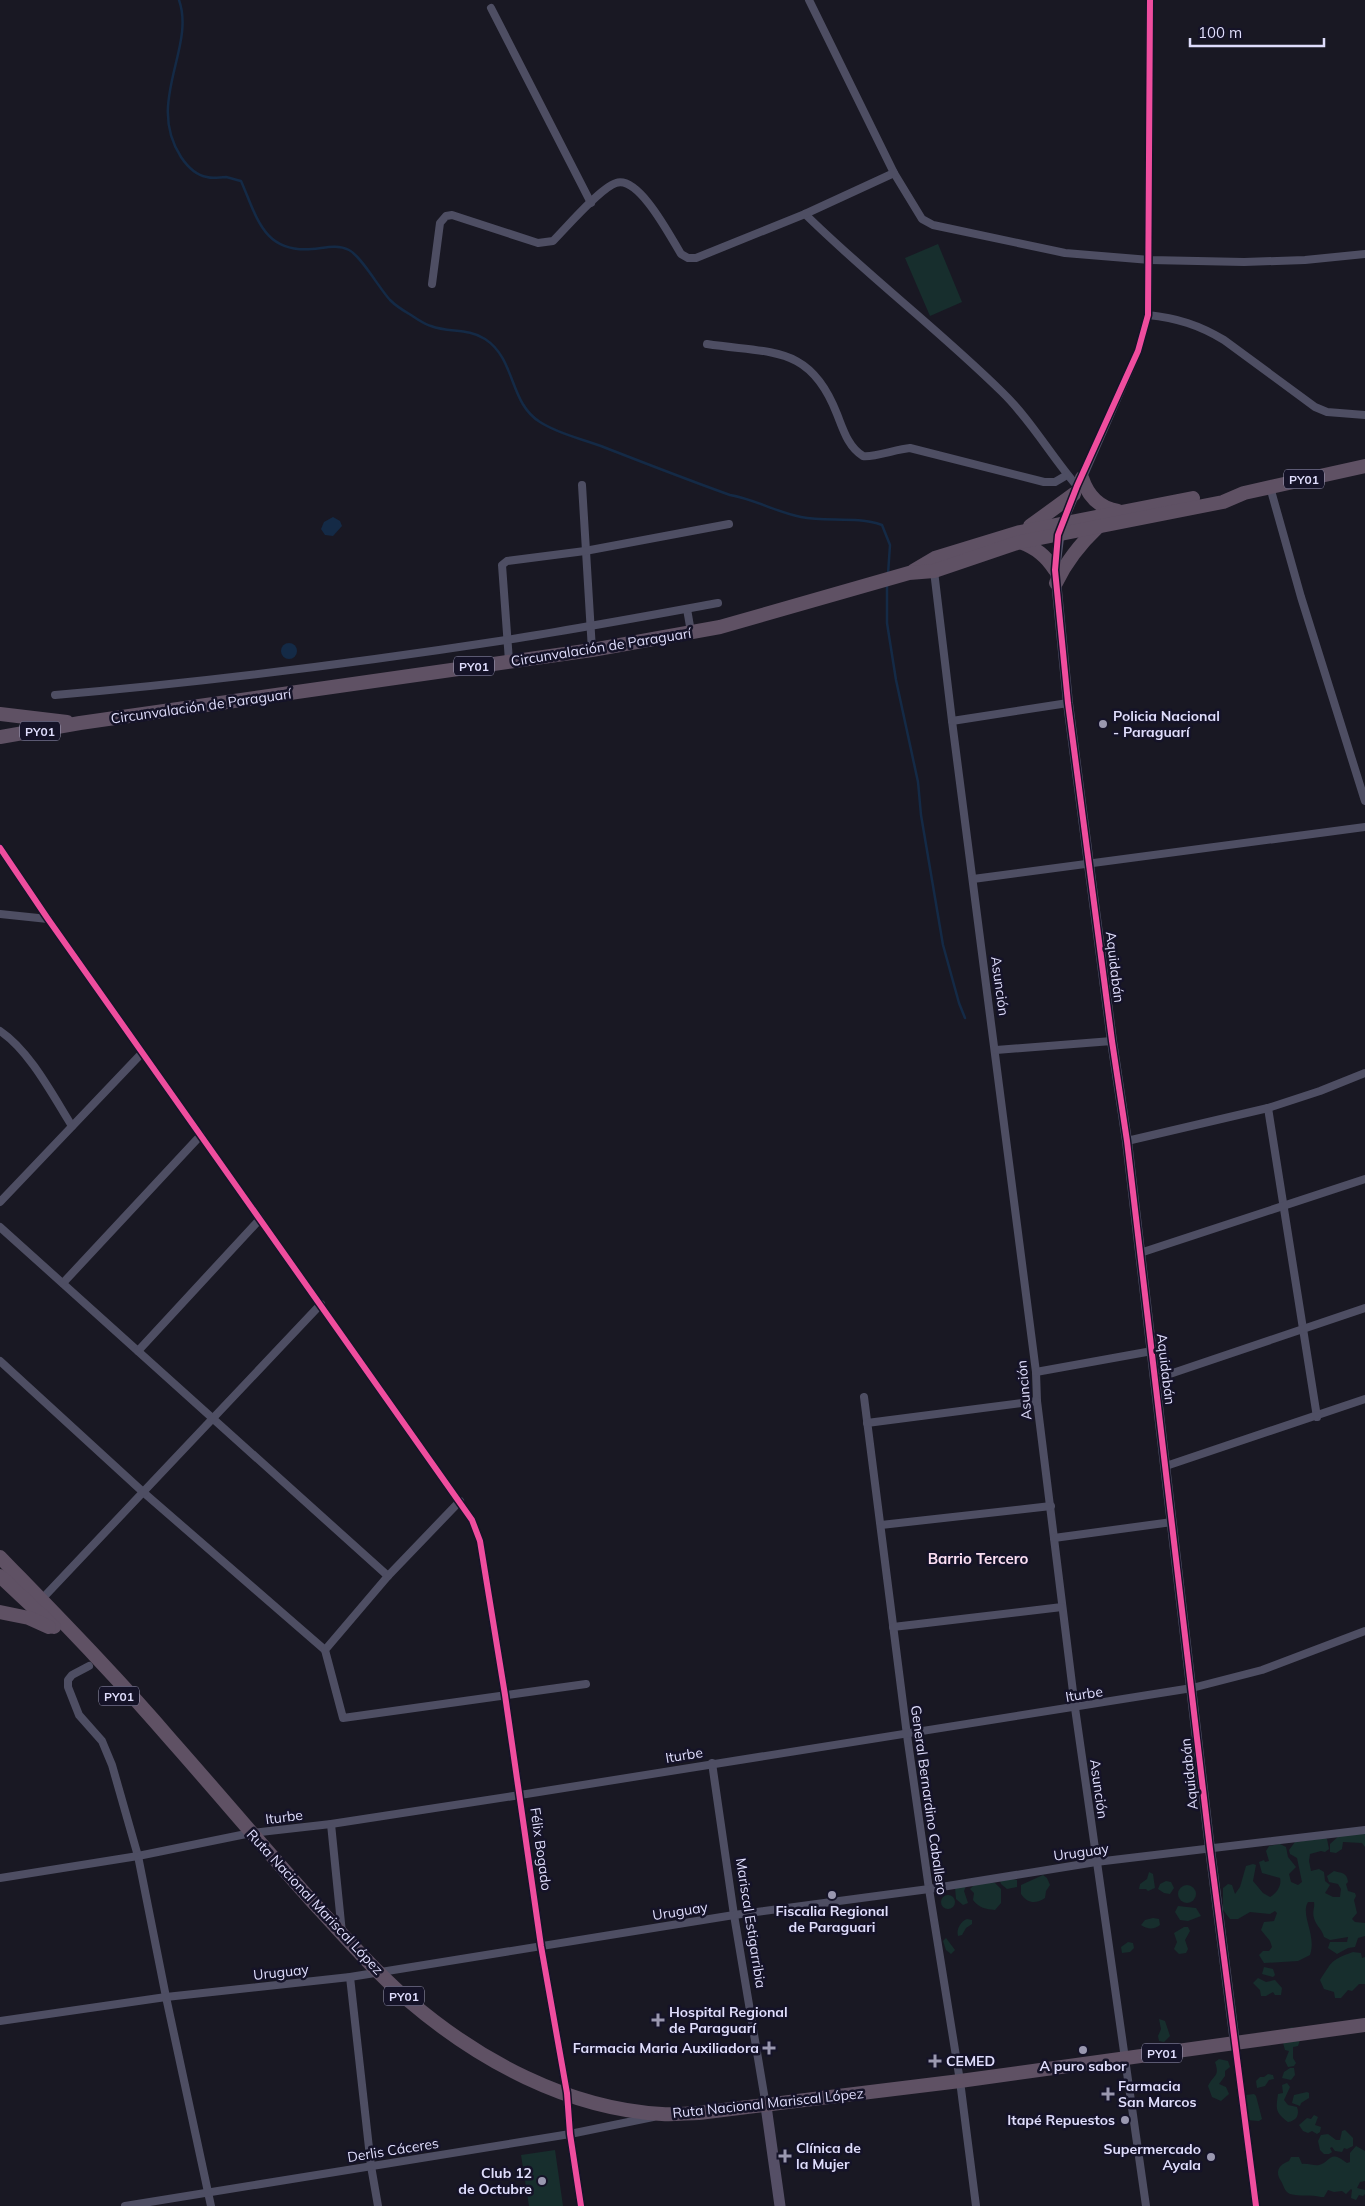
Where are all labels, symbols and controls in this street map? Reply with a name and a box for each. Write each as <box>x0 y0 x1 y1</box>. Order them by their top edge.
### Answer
scale bar <box>1190 15 1324 47</box>
text: 100 m <box>1198 23 1242 42</box>
road number: PY01 <box>1284 469 1324 488</box>
street label: Circunvalación de Paraguarí <box>510 624 693 670</box>
road number: PY01 <box>454 656 494 676</box>
street label: Circunvalación de Paraguarí <box>110 684 293 728</box>
place label: Policia Nacional - Paraguarí <box>1113 707 1220 741</box>
marker: Policia Nacional - Paraguarí <box>1097 718 1109 730</box>
road number: PY01 <box>20 721 60 740</box>
street label: Aquidabán <box>1102 930 1128 1004</box>
street label: Asunción <box>987 955 1013 1017</box>
street label: Aquidabán <box>1153 1332 1179 1406</box>
street label: Asunción <box>1012 1359 1036 1421</box>
district label: Barrio Tercero <box>928 1549 1028 1568</box>
street label: Iturbe <box>1064 1682 1104 1706</box>
road number: PY01 <box>99 1686 139 1705</box>
street label: General Bernardino Caballero <box>907 1704 951 1896</box>
street label: Aquidabán <box>1176 1737 1202 1811</box>
street label: Iturbe <box>664 1743 704 1767</box>
street label: Asunción <box>1086 1758 1112 1820</box>
street label: Iturbe <box>264 1806 304 1828</box>
street label: Félix Bogado <box>526 1806 556 1892</box>
street label: Ruta Nacional Mariscal López <box>243 1826 387 1978</box>
street label: Uruguay <box>1052 1839 1110 1865</box>
street label: Mariscal Estigarribia <box>732 1857 770 1989</box>
marker: Fiscalia Regional de Paraguari <box>826 1889 838 1901</box>
street label: Uruguay <box>651 1898 709 1924</box>
place label: Fiscalia Regional de Paraguari <box>776 1902 888 1936</box>
street label: Uruguay <box>252 1960 310 1984</box>
road number: PY01 <box>384 1986 424 2005</box>
place label: Hospital Regional de Paraguarí <box>669 2003 788 2037</box>
marker: Hospital Regional de Paraguarí <box>651 2013 665 2027</box>
place label: Farmacia Maria Auxiliadora <box>573 2039 759 2057</box>
marker: Farmacia Maria Auxiliadora <box>763 2042 775 2054</box>
marker: A puro sabor <box>1077 2044 1089 2056</box>
road number: PY01 <box>1142 2044 1182 2062</box>
place label: CEMED <box>946 2052 995 2070</box>
marker: CEMED <box>928 2054 942 2068</box>
place label: A puro sabor <box>1039 2057 1127 2075</box>
place label: Farmacia San Marcos <box>1118 2077 1196 2111</box>
street label: Ruta Nacional Mariscal López <box>671 2084 865 2122</box>
marker: Farmacia San Marcos <box>1102 2088 1114 2100</box>
place label: Itapé Repuestos <box>1007 2111 1115 2129</box>
marker: Itapé Repuestos <box>1119 2114 1131 2126</box>
street label: Derlis Cáceres <box>346 2134 440 2166</box>
place label: Clínica de la Mujer <box>796 2139 861 2173</box>
place label: Supermercado Ayala <box>1103 2140 1201 2174</box>
marker: Clínica de la Mujer <box>778 2149 792 2163</box>
marker: Supermercado Ayala <box>1205 2151 1217 2163</box>
place label: Club 12 de Octubre <box>458 2164 532 2198</box>
marker: Club 12 de Octubre <box>536 2175 548 2187</box>

